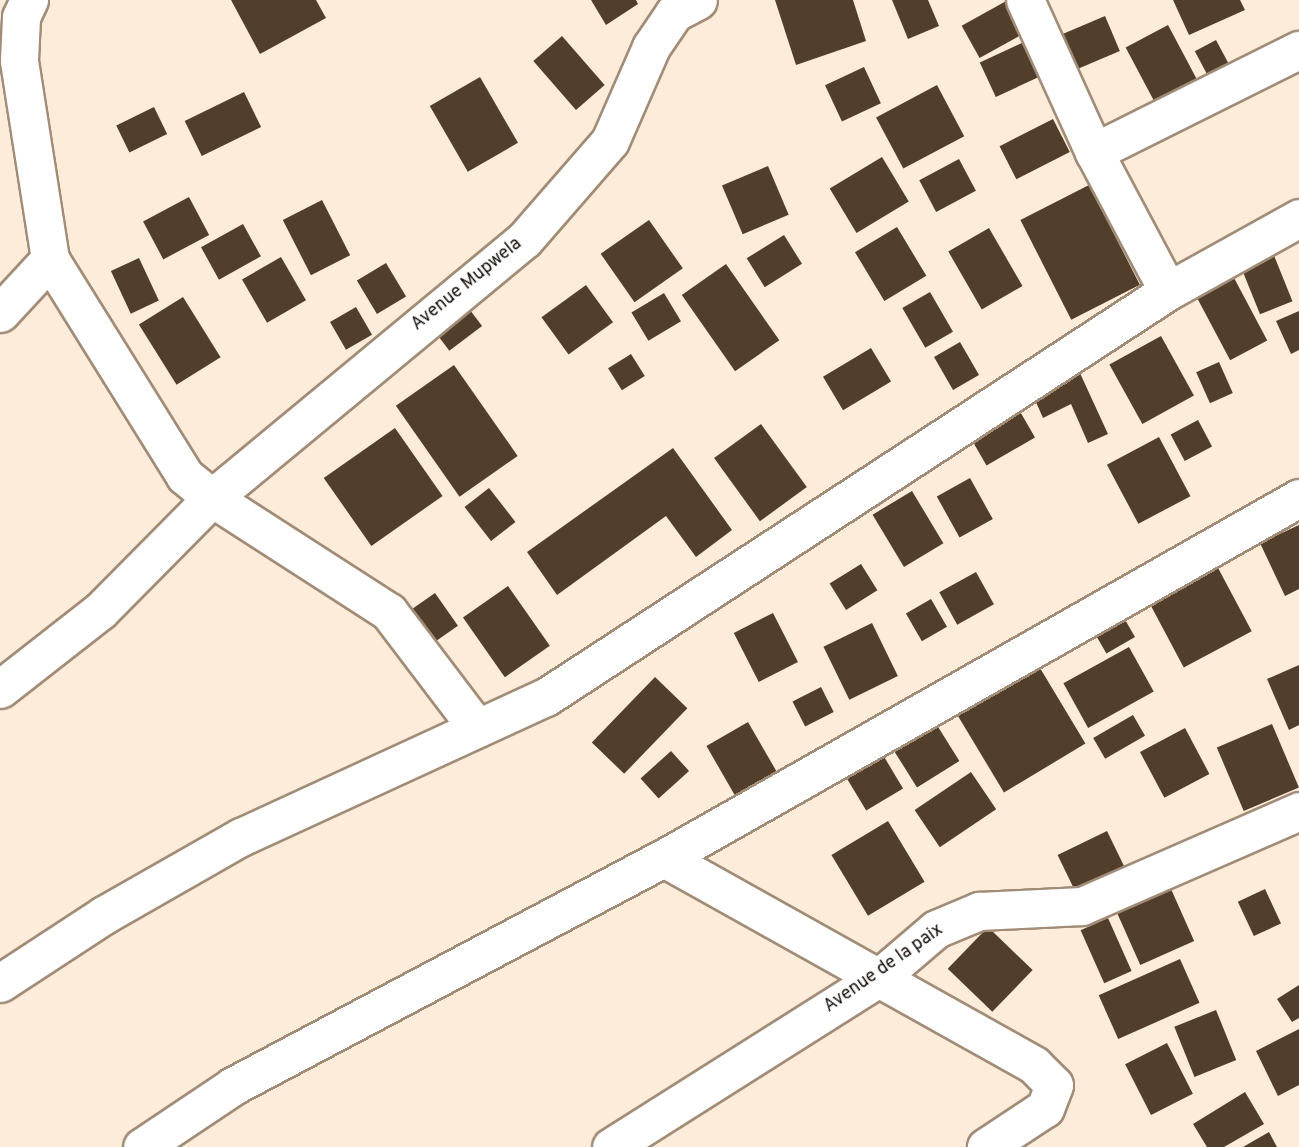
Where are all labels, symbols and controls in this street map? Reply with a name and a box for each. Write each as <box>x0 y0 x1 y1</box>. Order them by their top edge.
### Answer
street label: Avenue Mupwela <box>407 234 527 336</box>
street label: Avenue de la paix <box>820 920 948 1018</box>

